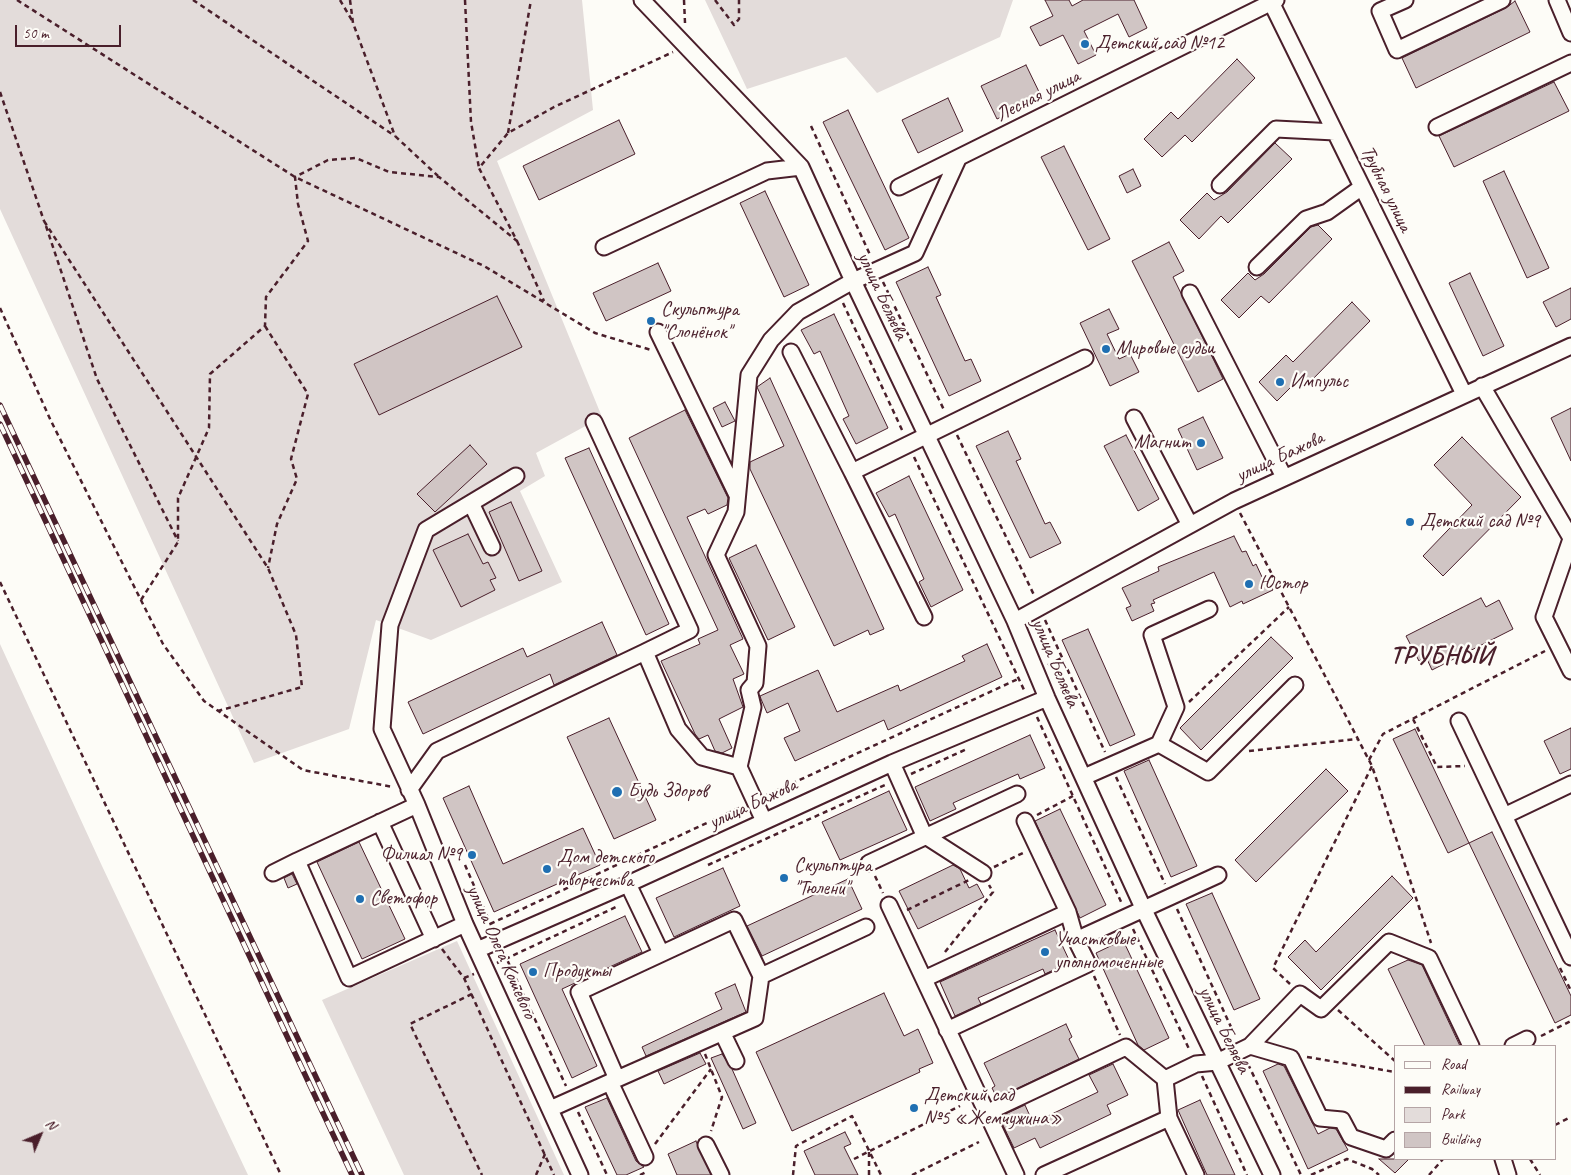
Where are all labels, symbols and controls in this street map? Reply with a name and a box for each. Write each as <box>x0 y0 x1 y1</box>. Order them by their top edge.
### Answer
scale bar <box>18 15 124 47</box>
text: 50 m <box>23 24 49 43</box>
place label: Детский сад №12 <box>1095 32 1224 56</box>
marker: Детский сад №12 <box>1079 38 1091 50</box>
street label: Лесная улица <box>992 65 1084 127</box>
street label: Трубная улица <box>1355 142 1417 236</box>
street label: улица Беляева <box>851 248 913 344</box>
place label: Скульптура "Слонёнок" <box>661 298 739 345</box>
marker: Скульптура "Слонёнок" <box>645 315 657 327</box>
place label: Мировые судьи <box>1116 337 1215 361</box>
marker: Мировые судьи <box>1100 343 1112 355</box>
place label: Импульс <box>1290 370 1348 394</box>
marker: Импульс <box>1274 376 1286 388</box>
street label: улица Бажова <box>1232 426 1328 488</box>
place label: Магнит <box>1134 431 1191 455</box>
marker: Магнит <box>1195 437 1207 449</box>
place label: Детский сад №9 <box>1420 510 1540 534</box>
marker: Детский сад №9 <box>1404 516 1416 528</box>
place label: Юстор <box>1259 572 1307 596</box>
marker: Юстор <box>1243 578 1255 590</box>
street label: улица Беляева <box>1026 615 1084 711</box>
district label: ТРУБНЫЙ <box>1388 641 1496 671</box>
street label: улица Бажова <box>705 773 801 835</box>
place label: Будь Здоров <box>628 780 707 804</box>
marker: Будь Здоров <box>610 785 624 799</box>
place label: Филиал №9 <box>381 843 462 867</box>
place label: Дом детского творчества <box>557 846 654 893</box>
marker: Филиал №9 <box>466 849 478 861</box>
place label: Скульптура "Тюлени" <box>794 854 872 901</box>
marker: Дом детского творчества <box>541 863 553 875</box>
marker: Скульптура "Тюлени" <box>778 872 790 884</box>
street label: улица Олега Кошевого <box>461 881 541 1023</box>
place label: Светофор <box>370 887 437 911</box>
marker: Светофор <box>354 893 366 905</box>
place label: Участковые уполномоченные <box>1055 928 1162 975</box>
marker: Участковые уполномоченные <box>1039 946 1051 958</box>
place label: Продукты <box>543 960 611 984</box>
marker: Продукты <box>527 966 539 978</box>
street label: улица Беляева <box>1193 982 1255 1078</box>
legend <box>1394 1045 1556 1160</box>
text: Road <box>1441 1055 1466 1074</box>
text: Railway <box>1441 1080 1480 1099</box>
place label: Детский сад №5 «Жемчужина» <box>924 1084 1062 1131</box>
marker: Детский сад №5 «Жемчужина» <box>908 1102 920 1114</box>
text: Park <box>1441 1105 1465 1124</box>
north arrow <box>15 1110 65 1160</box>
text: N <box>42 1115 60 1133</box>
text: Building <box>1441 1130 1480 1149</box>

